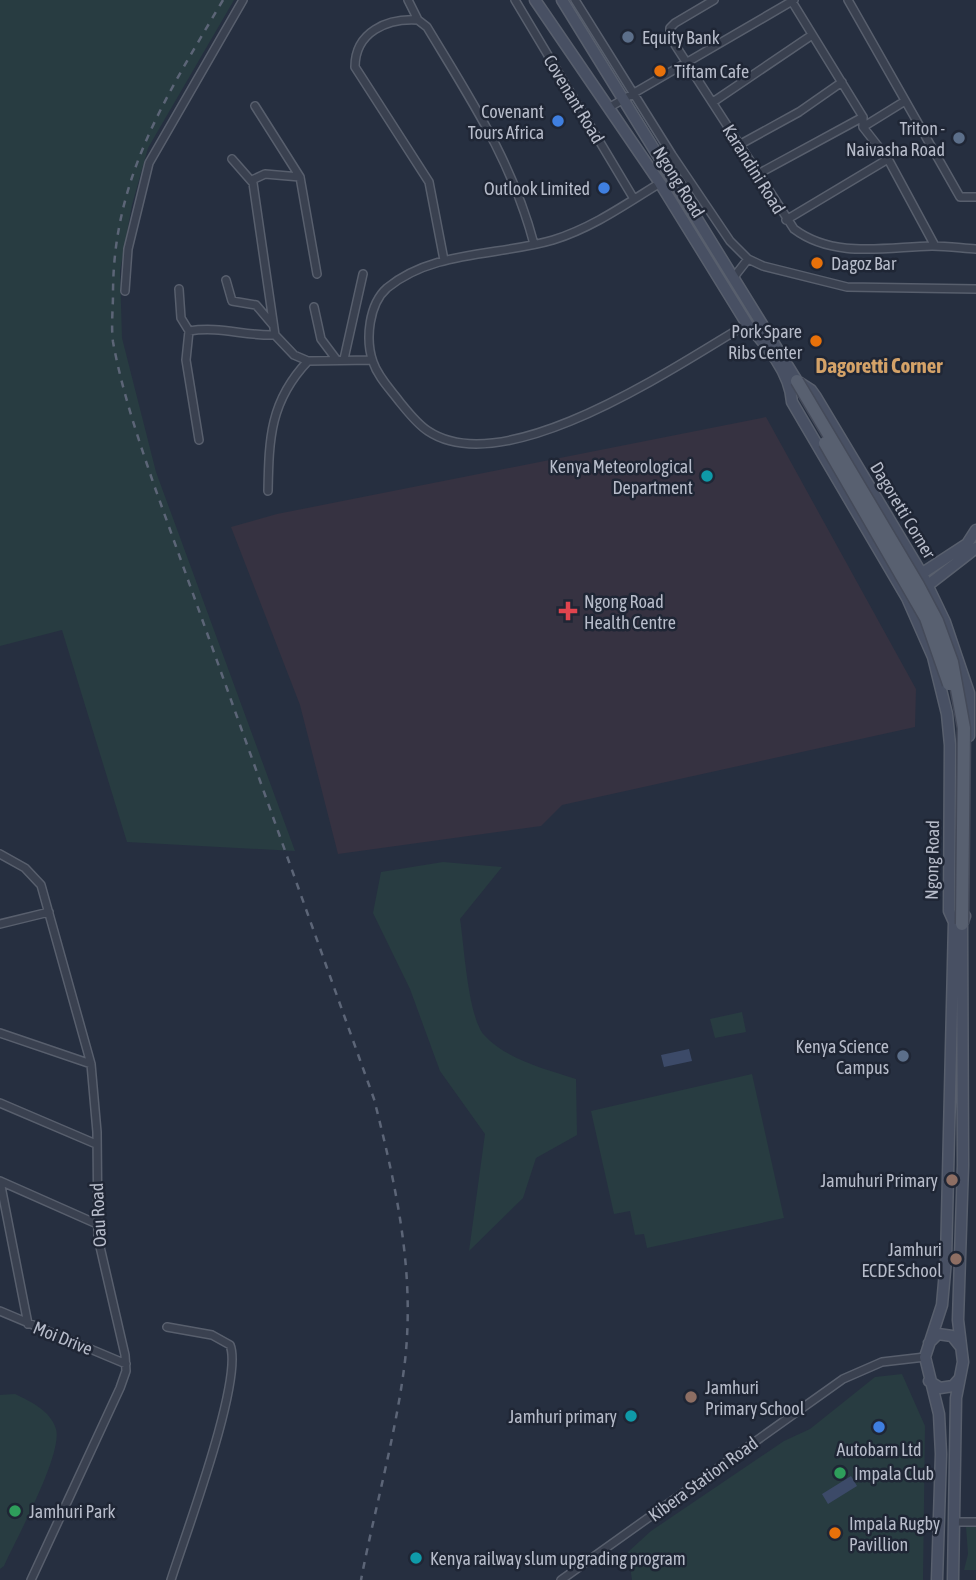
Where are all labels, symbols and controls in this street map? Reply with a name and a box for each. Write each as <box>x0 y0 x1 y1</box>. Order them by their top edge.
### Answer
place label: Equity Bank <box>642 27 720 48</box>
marker: Equity Bank <box>620 29 636 45</box>
street label: Covenant Road <box>539 51 609 147</box>
place label: Tiftam Cafe <box>674 61 749 82</box>
marker: Tiftam Cafe <box>652 63 668 79</box>
place label: Covenant Tours Africa <box>468 101 544 143</box>
marker: Covenant Tours Africa <box>550 113 566 129</box>
place label: Triton - Naivasha Road <box>846 118 945 160</box>
street label: Karandini Road <box>718 121 790 217</box>
marker: Triton - Naivasha Road <box>951 130 967 146</box>
street label: Ngong Road <box>649 143 709 221</box>
place label: Outlook Limited <box>484 178 590 199</box>
marker: Outlook Limited <box>596 180 612 196</box>
place label: Dagoz Bar <box>831 253 897 274</box>
marker: Dagoz Bar <box>809 255 825 271</box>
place label: Pork Spare Ribs Center <box>728 321 803 363</box>
marker: Pork Spare Ribs Center <box>808 333 824 349</box>
district label: Dagoretti Corner <box>816 353 943 377</box>
place label: Kenya Meteorological Department <box>549 456 693 498</box>
street label: Dagoretti Corner <box>866 458 940 563</box>
marker: Kenya Meteorological Department <box>699 468 715 484</box>
place label: Ngong Road Health Centre <box>584 591 676 633</box>
marker: Ngong Road Health Centre <box>558 601 578 621</box>
street label: Ngong Road <box>921 820 943 900</box>
place label: Kenya Science Campus <box>795 1036 889 1078</box>
marker: Kenya Science Campus <box>895 1048 911 1064</box>
place label: Jamuhuri Primary <box>821 1170 938 1191</box>
marker: Jamuhuri Primary <box>944 1172 960 1188</box>
street label: Oau Road <box>86 1182 110 1248</box>
place label: Jamhuri ECDE School <box>861 1239 942 1281</box>
marker: Jamhuri ECDE School <box>948 1251 964 1267</box>
street label: Moi Drive <box>30 1317 96 1359</box>
place label: Jamhuri Primary School <box>705 1377 805 1419</box>
marker: Jamhuri Primary School <box>683 1389 699 1405</box>
place label: Jamhuri primary <box>509 1406 617 1427</box>
marker: Jamhuri primary <box>623 1408 639 1424</box>
marker: Autobarn Ltd <box>871 1419 887 1435</box>
street label: Kibera Station Road <box>644 1432 762 1526</box>
place label: Autobarn Ltd <box>837 1439 921 1460</box>
place label: Impala Club <box>854 1463 934 1484</box>
marker: Impala Club <box>832 1465 848 1481</box>
place label: Jamhuri Park <box>29 1501 116 1522</box>
marker: Jamhuri Park <box>7 1503 23 1519</box>
place label: Impala Rugby Pavillion <box>849 1513 940 1555</box>
marker: Impala Rugby Pavillion <box>827 1525 843 1541</box>
place label: Kenya railway slum upgrading program <box>430 1548 686 1569</box>
marker: Kenya railway slum upgrading program <box>408 1550 424 1566</box>

